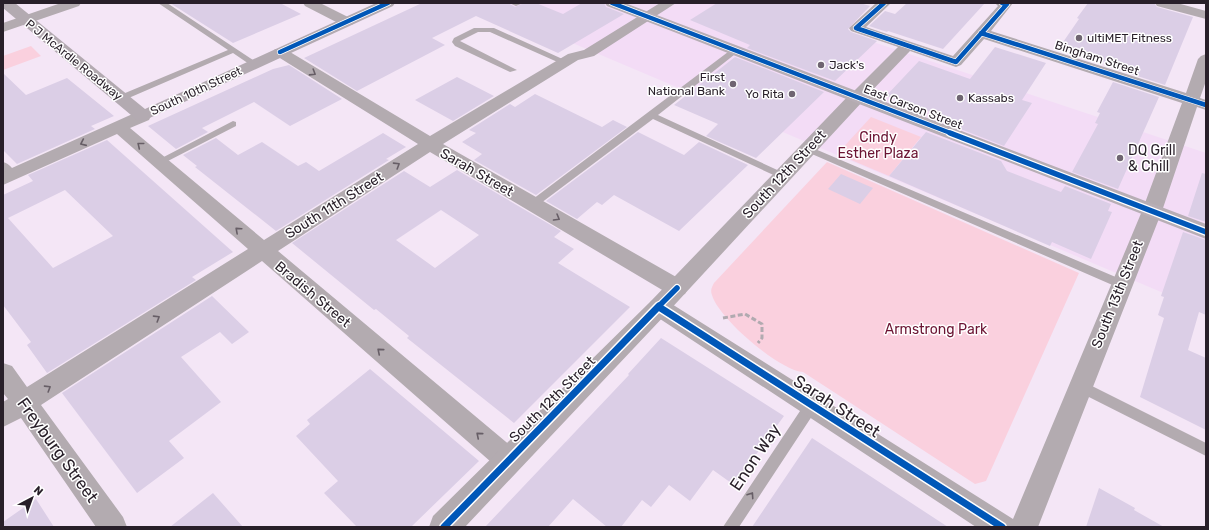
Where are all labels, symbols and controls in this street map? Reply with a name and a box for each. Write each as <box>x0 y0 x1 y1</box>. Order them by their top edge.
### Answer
street label: P J McArdle Roadway <box>23 17 125 104</box>
place label: ultiMET Fitness <box>1087 31 1172 45</box>
marker: ultiMET Fitness <box>1074 33 1084 43</box>
street label: Bingham Street <box>1053 38 1141 78</box>
place label: Jack's <box>829 58 864 72</box>
marker: Jack's <box>816 60 826 70</box>
street label: South 10th Street <box>148 64 244 118</box>
one-way arrow <box>309 68 316 75</box>
place label: First National Bank <box>648 70 726 98</box>
marker: First National Bank <box>728 79 738 89</box>
street label: East Carson Street <box>862 82 965 132</box>
place label: Yo Rita <box>745 87 784 101</box>
marker: Yo Rita <box>787 89 797 99</box>
place label: Kassabs <box>968 91 1014 105</box>
marker: Kassabs <box>955 93 965 103</box>
street label: South 12th Street <box>739 126 830 222</box>
park label: Cindy Esther Plaza <box>838 129 918 162</box>
one-way arrow <box>80 138 88 146</box>
one-way arrow <box>138 142 145 149</box>
place label: DQ Grill & Chill <box>1128 142 1176 175</box>
street label: Sarah Street <box>437 145 517 201</box>
marker: DQ Grill & Chill <box>1115 153 1125 163</box>
one-way arrow <box>393 162 400 170</box>
street label: South 11th Street <box>282 168 387 242</box>
one-way arrow <box>553 213 560 220</box>
one-way arrow <box>236 228 243 235</box>
street label: South 13th Street <box>1088 237 1147 351</box>
street label: Bradish Street <box>271 258 354 331</box>
one-way arrow <box>153 315 160 323</box>
park label: Armstrong Park <box>885 321 988 338</box>
one-way arrow <box>377 349 384 356</box>
street label: South 12th Street <box>506 352 599 446</box>
street label: Sarah Street <box>790 371 884 442</box>
one-way arrow <box>44 385 51 392</box>
street label: Freyburg Street <box>13 394 103 507</box>
street label: Enon Way <box>725 420 785 494</box>
one-way arrow <box>476 433 483 440</box>
north arrow <box>12 478 52 518</box>
text: N <box>31 483 46 498</box>
one-way arrow <box>747 492 754 499</box>

